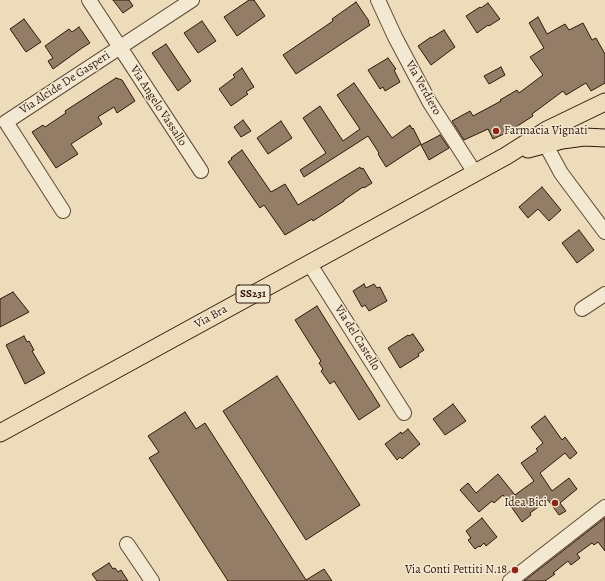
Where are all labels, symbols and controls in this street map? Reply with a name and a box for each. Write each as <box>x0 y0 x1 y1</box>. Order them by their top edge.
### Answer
street label: Via Alcide De Gasperi <box>17 48 113 118</box>
street label: Via Verdiero <box>402 58 444 118</box>
street label: Via Angelo Vassallo <box>127 63 189 149</box>
place label: Farmacia Vignati <box>504 124 588 138</box>
marker: Farmacia Vignati <box>491 126 501 136</box>
road number: SS231 <box>236 285 270 303</box>
street label: Via Bra <box>192 302 230 332</box>
street label: Via del Castello <box>331 303 383 373</box>
place label: Idea Bici <box>504 496 547 510</box>
marker: Idea Bici <box>550 498 560 508</box>
place label: Via Conti Pettiti N.18 <box>405 563 507 577</box>
marker: Via Conti Pettiti N.18 <box>510 565 520 575</box>

